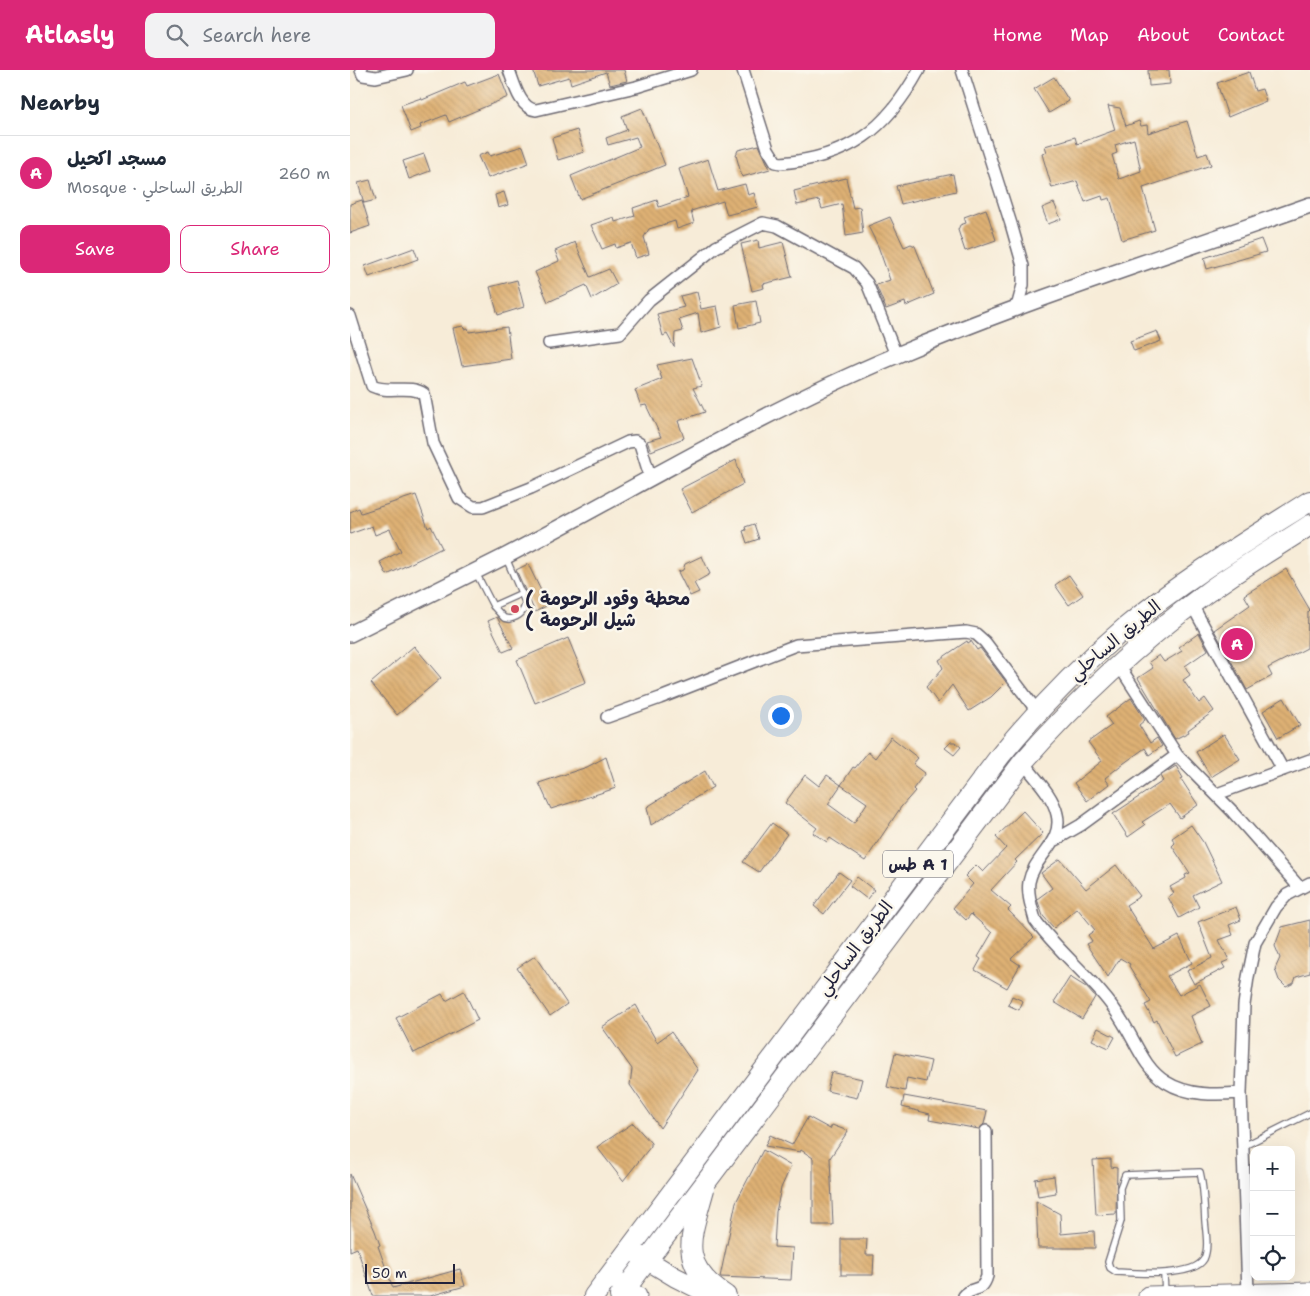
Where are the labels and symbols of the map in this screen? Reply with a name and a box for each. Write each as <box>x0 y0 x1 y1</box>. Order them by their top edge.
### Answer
place label: ( محطة وقود الرحومة ( شيل الرحومة <box>525 587 690 632</box>
street label: الطريق الساحلي <box>1064 594 1169 689</box>
marker: ( محطة وقود الرحومة ( شيل الرحومة <box>509 603 521 615</box>
pin: A <box>1221 625 1253 663</box>
your location <box>768 703 794 729</box>
road number: طس A 1 <box>883 851 953 878</box>
street label: الطريق الساحلي <box>811 896 902 1003</box>
scale bar <box>365 1261 455 1284</box>

